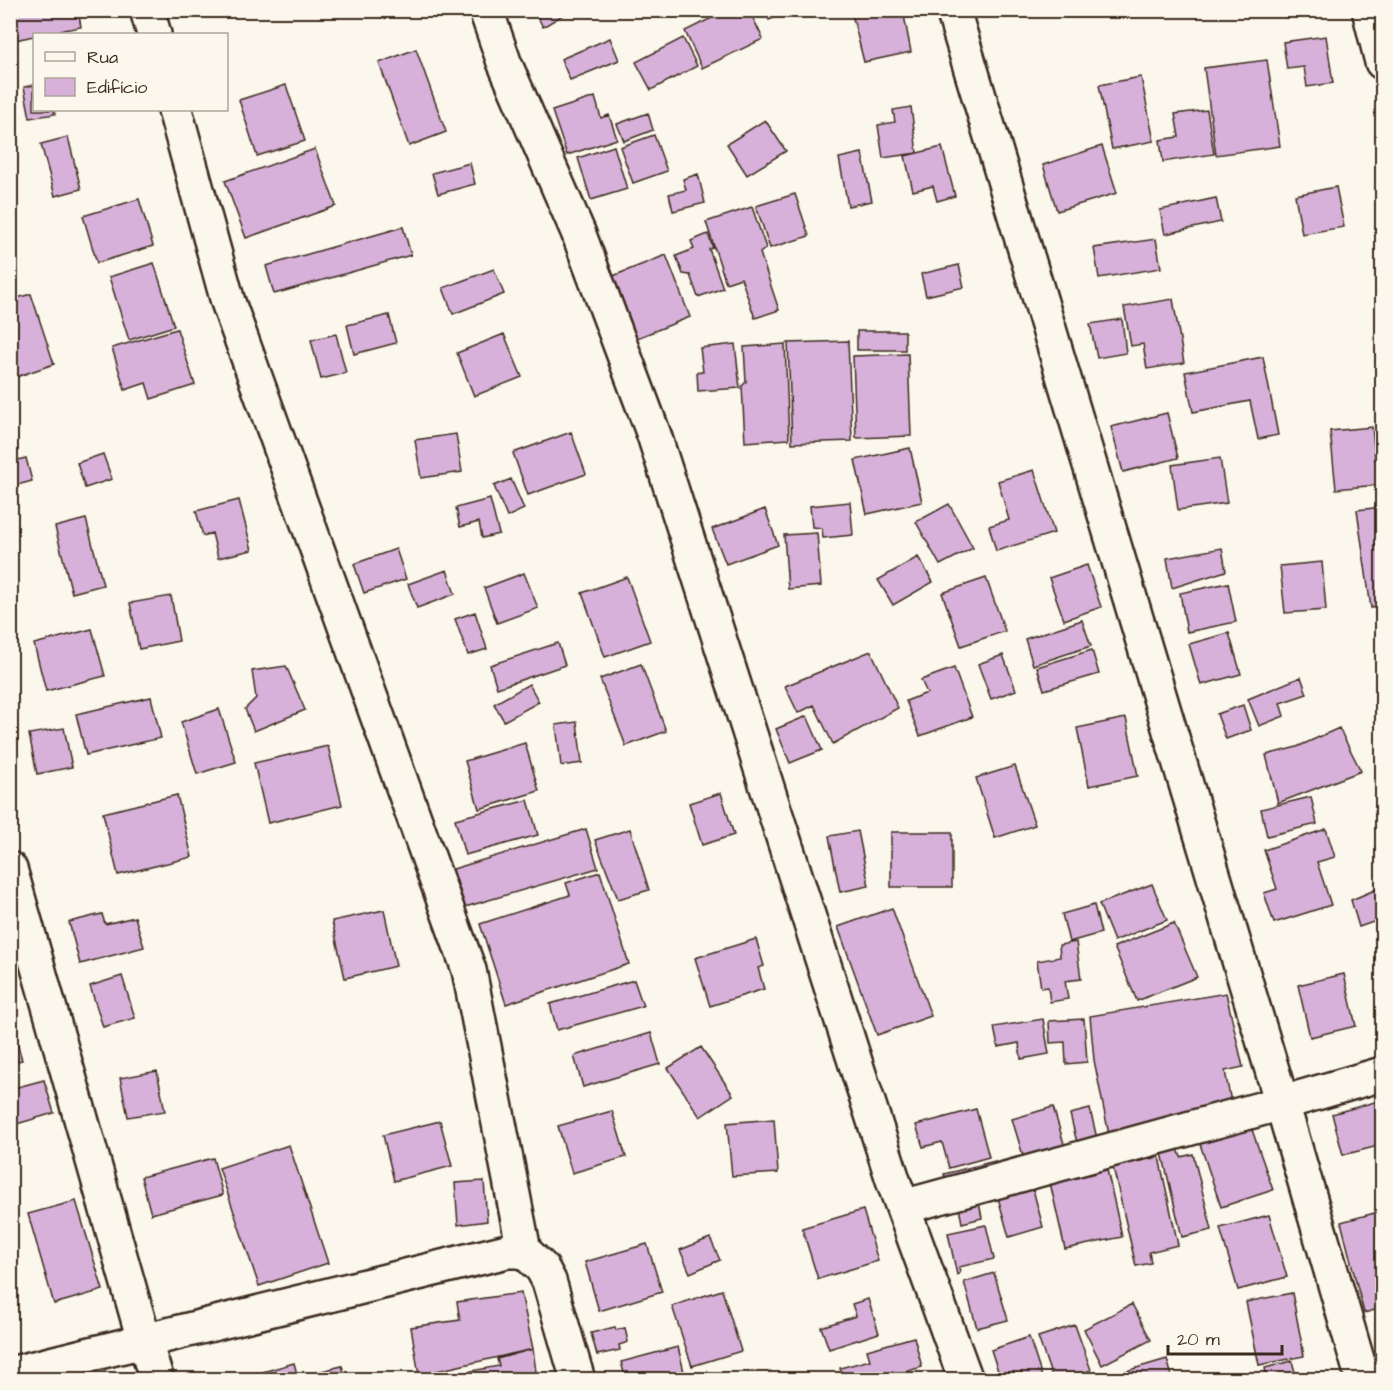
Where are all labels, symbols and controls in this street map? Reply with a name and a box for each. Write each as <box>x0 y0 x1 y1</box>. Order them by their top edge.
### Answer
legend <box>33 33 228 111</box>
text: Rua <box>87 45 118 70</box>
text: Edifício <box>87 75 147 100</box>
scale bar <box>1168 1318 1282 1356</box>
text: 20 m <box>1177 1327 1220 1352</box>

